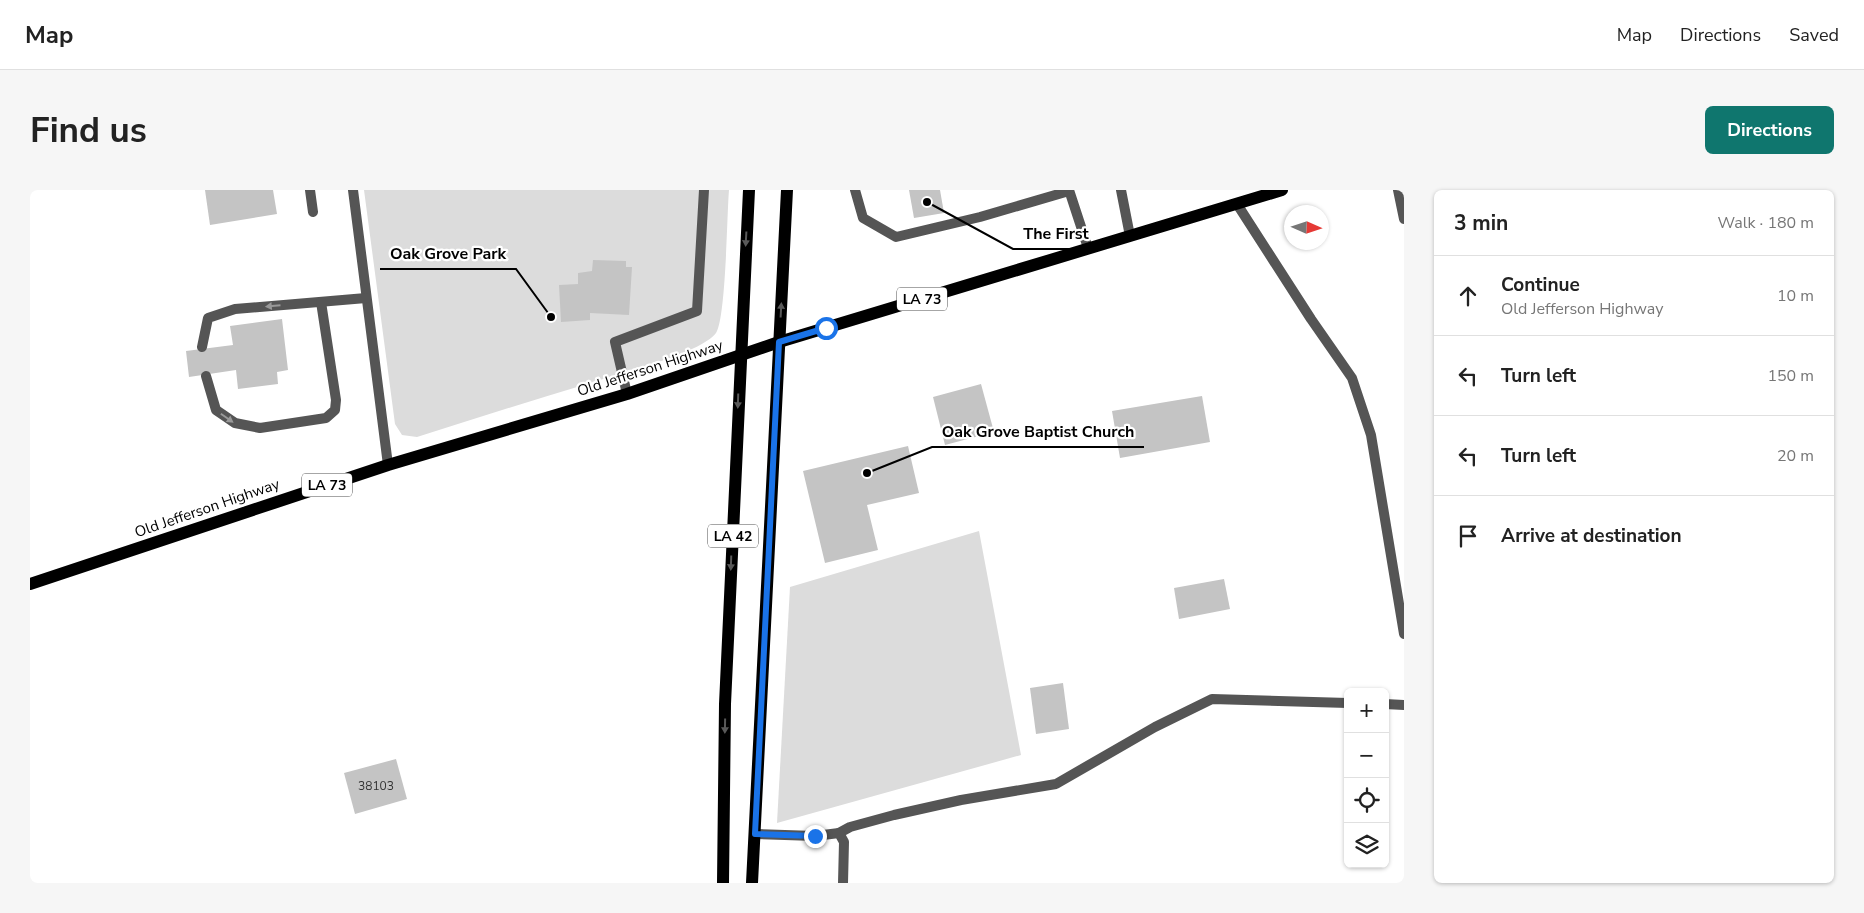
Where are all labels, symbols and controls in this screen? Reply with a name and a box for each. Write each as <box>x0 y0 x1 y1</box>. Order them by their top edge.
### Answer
text: Map <box>25 19 73 51</box>
text: Map <box>1617 23 1652 47</box>
text: Directions <box>1680 23 1761 47</box>
text: Saved <box>1789 23 1839 47</box>
button: Directions <box>1705 106 1834 154</box>
text: Find us <box>30 107 147 154</box>
north arrow <box>1284 205 1329 250</box>
text: 3 min <box>1454 209 1508 237</box>
text: Walk · 180 m <box>1718 212 1814 234</box>
callout: The First <box>1013 218 1099 249</box>
text: The First <box>1023 223 1090 245</box>
one-way arrow <box>742 231 750 247</box>
callout: Oak Grove Park <box>380 238 516 269</box>
text: Oak Grove Park <box>390 243 506 265</box>
text: Continue <box>1501 272 1580 298</box>
icon: ahead <box>1454 282 1482 310</box>
text: 10 m <box>1777 285 1814 307</box>
road number: LA 73 <box>897 288 947 310</box>
text: Old Jefferson Highway <box>1501 298 1663 320</box>
one-way arrow <box>777 302 785 318</box>
one-way arrow <box>264 303 280 311</box>
route start <box>815 317 838 340</box>
street label: Old Jefferson Highway <box>575 335 726 401</box>
icon: left <box>1454 362 1482 390</box>
text: Turn left <box>1501 363 1576 389</box>
text: 150 m <box>1767 365 1814 387</box>
one-way arrow <box>734 393 742 409</box>
one-way arrow <box>220 413 234 423</box>
callout: Oak Grove Baptist Church <box>932 416 1144 447</box>
text: Oak Grove Baptist Church <box>942 421 1134 443</box>
icon: left <box>1454 442 1482 470</box>
text: Turn left <box>1501 443 1576 469</box>
text: 20 m <box>1777 445 1814 467</box>
street label: Old Jefferson Highway <box>132 474 282 542</box>
road number: LA 73 <box>302 474 352 496</box>
icon: arrive <box>1454 522 1482 550</box>
text: Arrive at destination <box>1501 523 1682 549</box>
road number: LA 42 <box>708 524 758 548</box>
one-way arrow <box>727 556 735 572</box>
map controls <box>1344 688 1389 868</box>
button: + <box>1344 688 1389 733</box>
one-way arrow <box>721 718 729 734</box>
button: − <box>1344 733 1389 778</box>
house number: 38103 <box>358 778 394 794</box>
button: locate <box>1344 778 1389 823</box>
button: layers <box>1344 823 1389 868</box>
route end <box>804 825 827 848</box>

